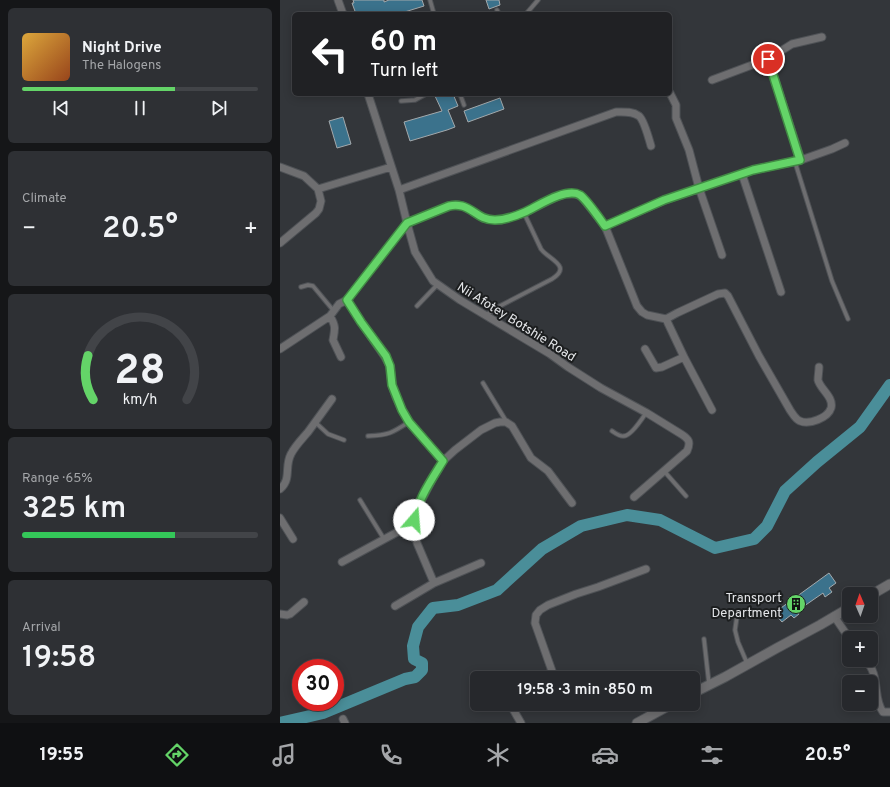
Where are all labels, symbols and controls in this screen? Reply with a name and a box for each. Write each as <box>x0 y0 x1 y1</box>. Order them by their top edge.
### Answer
text: 60 m <box>370 25 437 61</box>
icon: left <box>304 28 356 80</box>
text: Night Drive <box>82 39 162 58</box>
pin <box>751 42 785 76</box>
icon: arrive <box>757 48 779 70</box>
text: The Halogens <box>82 58 161 74</box>
text: Turn left <box>370 60 438 83</box>
icon: previous <box>50 97 72 119</box>
icon: pause <box>129 97 151 119</box>
icon: next <box>208 97 230 119</box>
text: Climate <box>22 191 67 207</box>
text: 20.5° <box>102 211 178 248</box>
text: − <box>22 216 36 243</box>
text: + <box>244 216 258 243</box>
street label: Nii Afotey Botshie Road <box>454 280 578 366</box>
text: 28 <box>114 345 166 398</box>
text: km/h <box>123 390 157 408</box>
text: Range · 65% <box>22 471 93 487</box>
text: 325 km <box>22 491 126 528</box>
position arrow <box>393 499 435 541</box>
north arrow <box>842 587 878 623</box>
map controls <box>842 587 878 711</box>
place label: Transport Department <box>712 591 782 622</box>
building icon: Transport Department <box>785 593 807 615</box>
text: Arrival <box>22 620 61 636</box>
button: + <box>842 631 878 667</box>
text: 19:58 <box>22 640 96 677</box>
speed limit sign: 30 <box>292 659 344 711</box>
button: − <box>842 675 878 711</box>
text: 19:58 · 3 min · 850 m <box>517 681 653 700</box>
icon: directions <box>163 741 191 769</box>
icon: music <box>270 741 298 769</box>
icon: phone <box>377 741 405 769</box>
icon: climate <box>484 741 512 769</box>
icon: car <box>591 741 619 769</box>
icon: filters <box>698 741 726 769</box>
text: 19:55 <box>39 744 84 767</box>
text: 20.5° <box>805 744 850 767</box>

